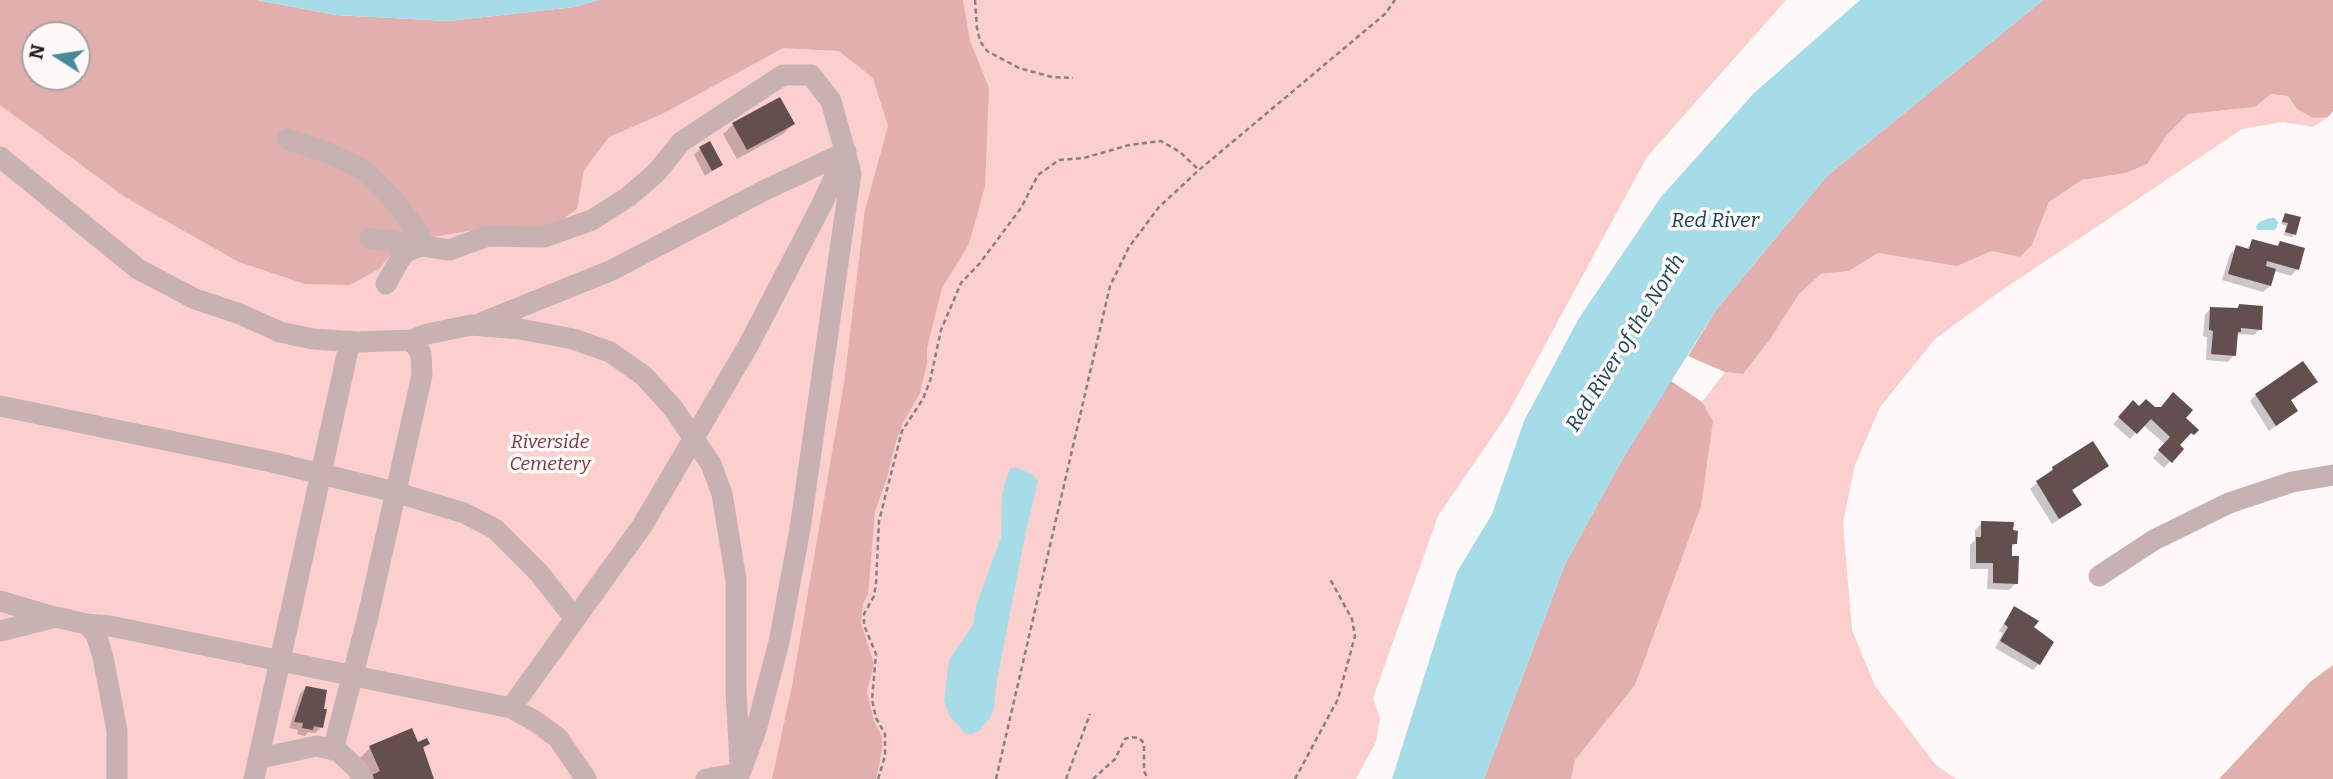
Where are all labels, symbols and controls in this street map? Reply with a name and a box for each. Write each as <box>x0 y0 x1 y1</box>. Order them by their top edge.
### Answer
north arrow <box>21 21 91 91</box>
text: N <box>24 42 50 62</box>
water label: Red River <box>1671 208 1759 234</box>
water label: Red River of the North <box>1561 250 1691 436</box>
park label: Riverside Cemetery <box>509 432 591 476</box>

